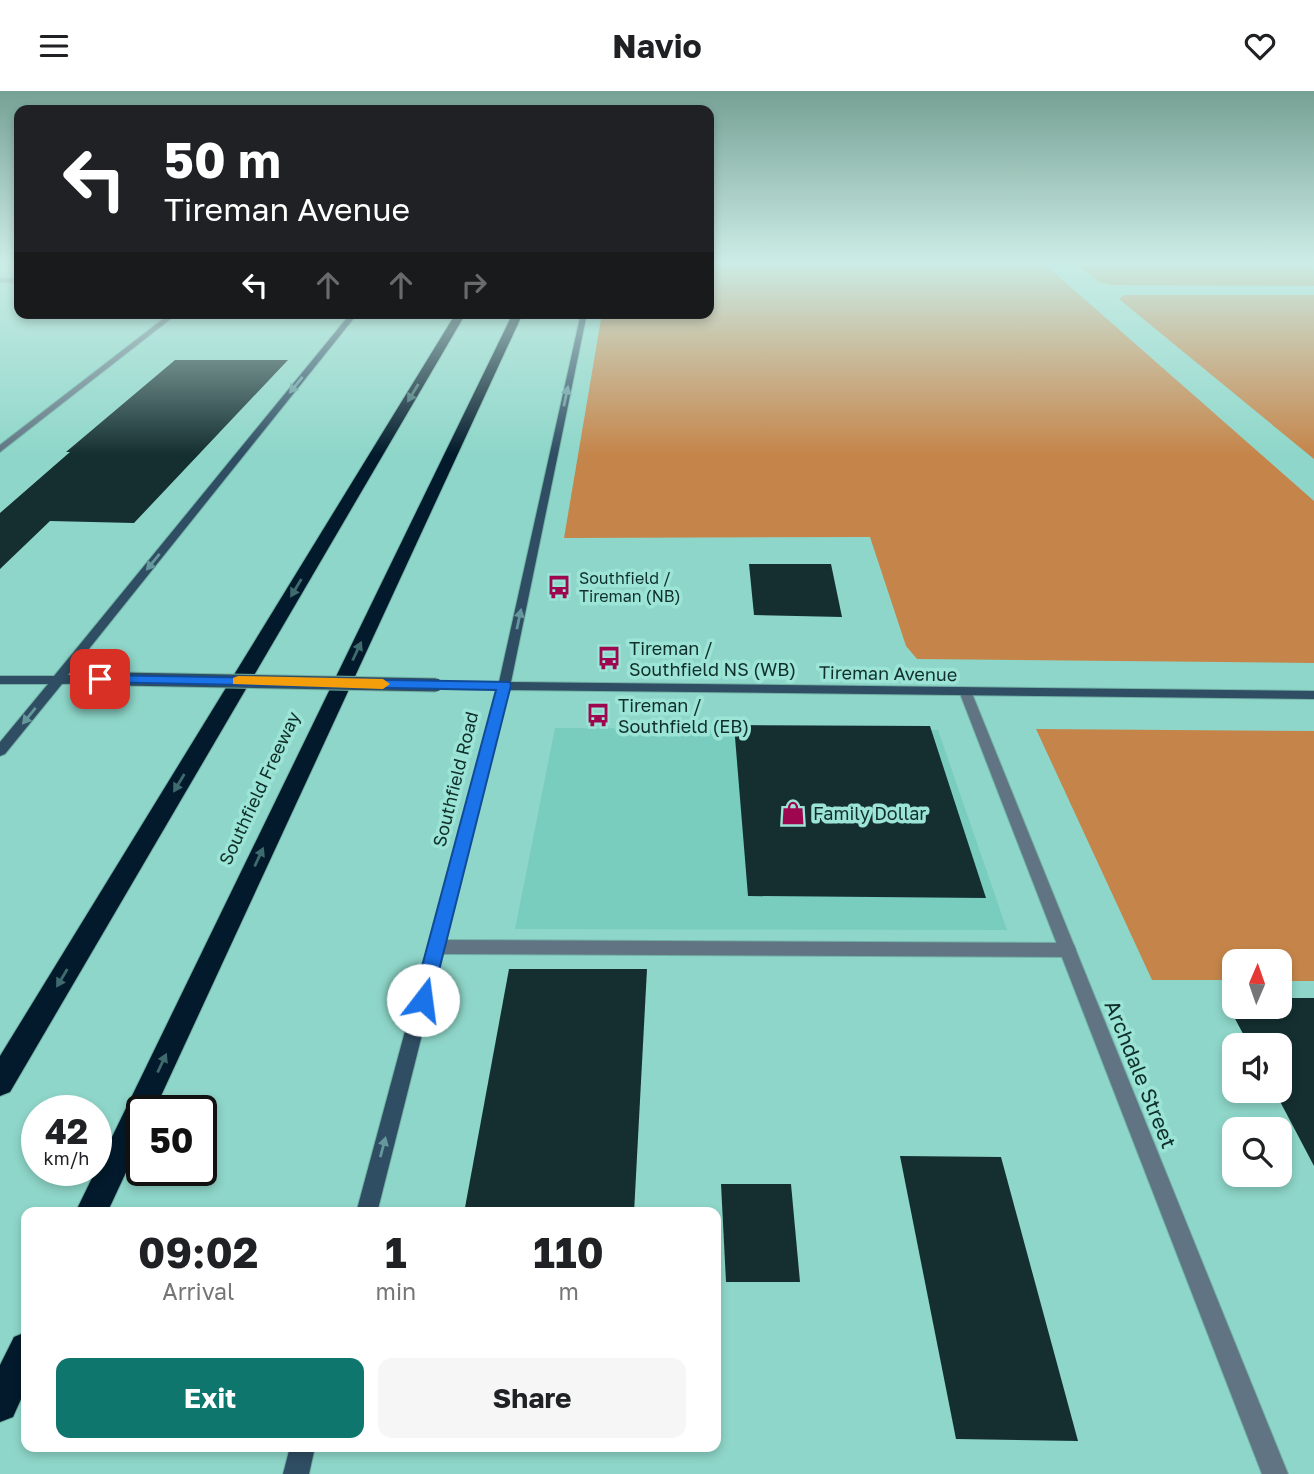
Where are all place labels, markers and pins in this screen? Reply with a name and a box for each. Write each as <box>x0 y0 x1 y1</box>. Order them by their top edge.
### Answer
place label: Southfield / Tireman (NB) <box>579 568 681 606</box>
bus stop icon: Southfield / Tireman (NB) <box>545 573 573 601</box>
place label: Tireman / Southfield NS (WB) <box>629 637 796 680</box>
bus stop icon: Tireman / Southfield NS (WB) <box>595 644 623 672</box>
pin <box>70 649 130 709</box>
place label: Tireman / Southfield (EB) <box>618 694 749 737</box>
bus stop icon: Tireman / Southfield (EB) <box>584 701 612 729</box>
shop icon: Family Dollar <box>779 799 807 827</box>
place label: Family Dollar <box>813 802 926 824</box>

